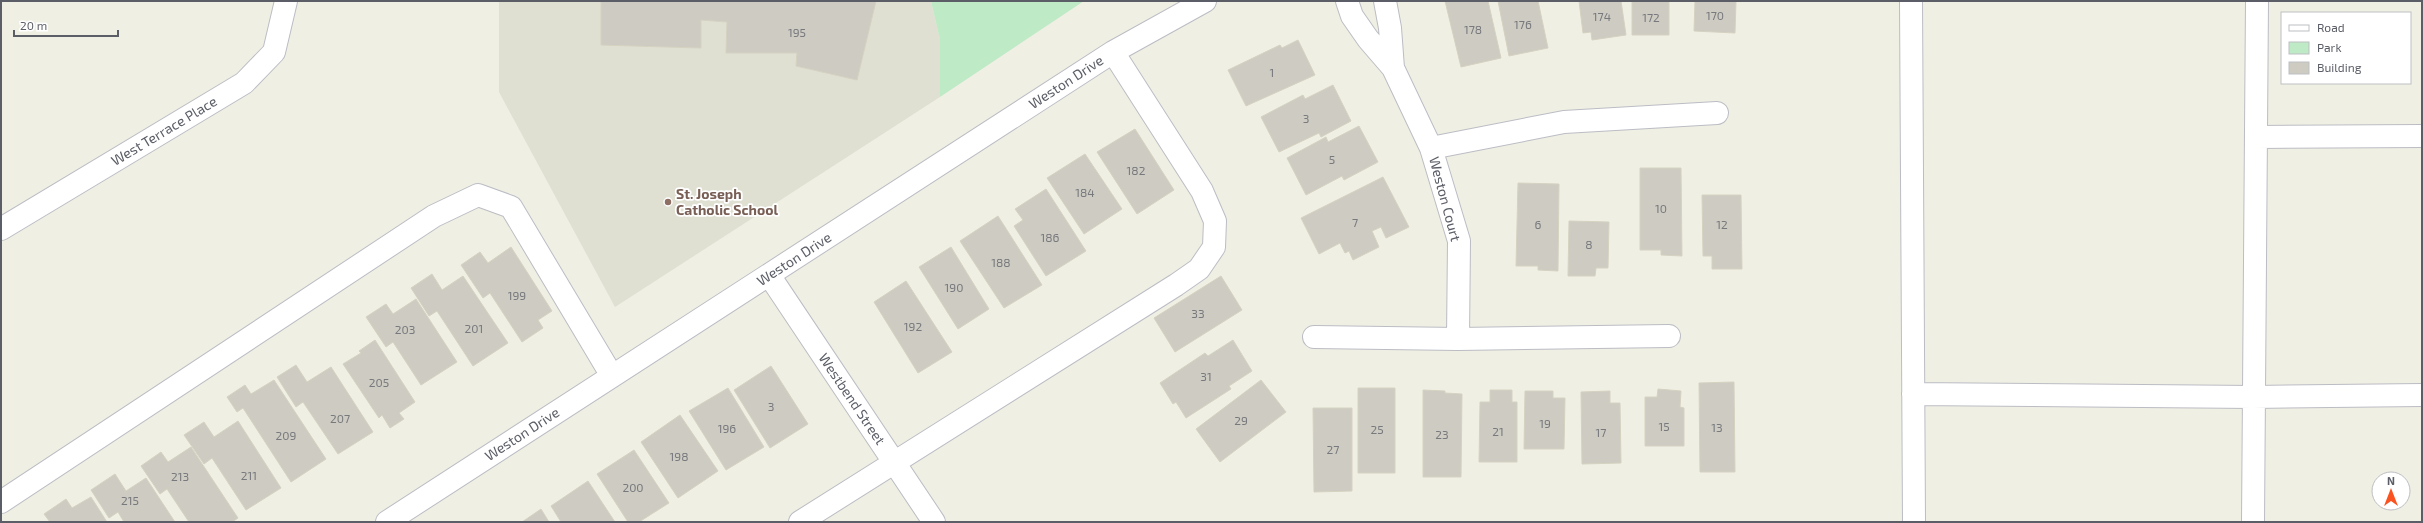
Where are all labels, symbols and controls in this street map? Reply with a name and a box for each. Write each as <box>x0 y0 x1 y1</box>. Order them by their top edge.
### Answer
house number: 170 <box>1706 8 1724 22</box>
house number: 174 <box>1593 9 1611 23</box>
house number: 172 <box>1642 10 1660 24</box>
scale bar <box>14 12 118 38</box>
legend <box>2281 12 2411 84</box>
house number: 176 <box>1514 17 1532 31</box>
text: 20 m <box>20 18 47 32</box>
text: Road <box>2317 20 2345 34</box>
house number: 178 <box>1464 22 1482 36</box>
house number: 195 <box>788 25 806 39</box>
text: Park <box>2317 40 2342 54</box>
street label: Weston Drive <box>1025 51 1106 112</box>
text: Building <box>2317 60 2362 74</box>
house number: 1 <box>1270 65 1274 79</box>
street label: West Terrace Place <box>108 92 220 169</box>
house number: 3 <box>1303 111 1309 125</box>
house number: 5 <box>1329 152 1335 166</box>
street label: Weston Court <box>1426 155 1465 243</box>
house number: 182 <box>1127 163 1146 177</box>
place label: St. Joseph Catholic School <box>676 185 778 218</box>
house number: 184 <box>1075 185 1095 199</box>
marker: St. Joseph Catholic School <box>663 197 673 207</box>
house number: 10 <box>1655 201 1667 215</box>
house number: 7 <box>1352 215 1358 229</box>
house number: 6 <box>1535 217 1542 231</box>
house number: 12 <box>1716 217 1728 231</box>
street label: Weston Drive <box>753 228 834 289</box>
house number: 186 <box>1041 230 1060 244</box>
house number: 8 <box>1585 237 1593 251</box>
house number: 188 <box>991 255 1011 269</box>
house number: 190 <box>945 280 963 294</box>
house number: 199 <box>508 288 526 302</box>
house number: 33 <box>1191 306 1205 320</box>
house number: 192 <box>904 319 922 333</box>
house number: 201 <box>465 321 483 335</box>
house number: 203 <box>395 322 415 336</box>
street label: Westbend Street <box>816 350 889 448</box>
house number: 31 <box>1200 369 1212 383</box>
house number: 205 <box>369 375 389 389</box>
house number: 3 <box>768 399 774 413</box>
street label: Weston Drive <box>481 403 562 464</box>
house number: 207 <box>330 411 350 425</box>
house number: 29 <box>1234 413 1248 427</box>
house number: 19 <box>1539 416 1551 430</box>
house number: 15 <box>1658 419 1670 433</box>
house number: 13 <box>1711 420 1723 434</box>
house number: 196 <box>718 421 736 435</box>
house number: 25 <box>1370 422 1384 436</box>
house number: 21 <box>1492 424 1504 438</box>
house number: 17 <box>1596 425 1606 439</box>
house number: 23 <box>1435 427 1449 441</box>
house number: 209 <box>276 428 297 442</box>
house number: 27 <box>1327 442 1339 456</box>
house number: 198 <box>670 449 688 463</box>
house number: 211 <box>241 468 257 482</box>
house number: 213 <box>171 469 189 483</box>
north arrow <box>2371 471 2411 511</box>
text: N <box>2387 474 2395 487</box>
house number: 200 <box>622 480 644 494</box>
house number: 215 <box>121 493 139 507</box>

